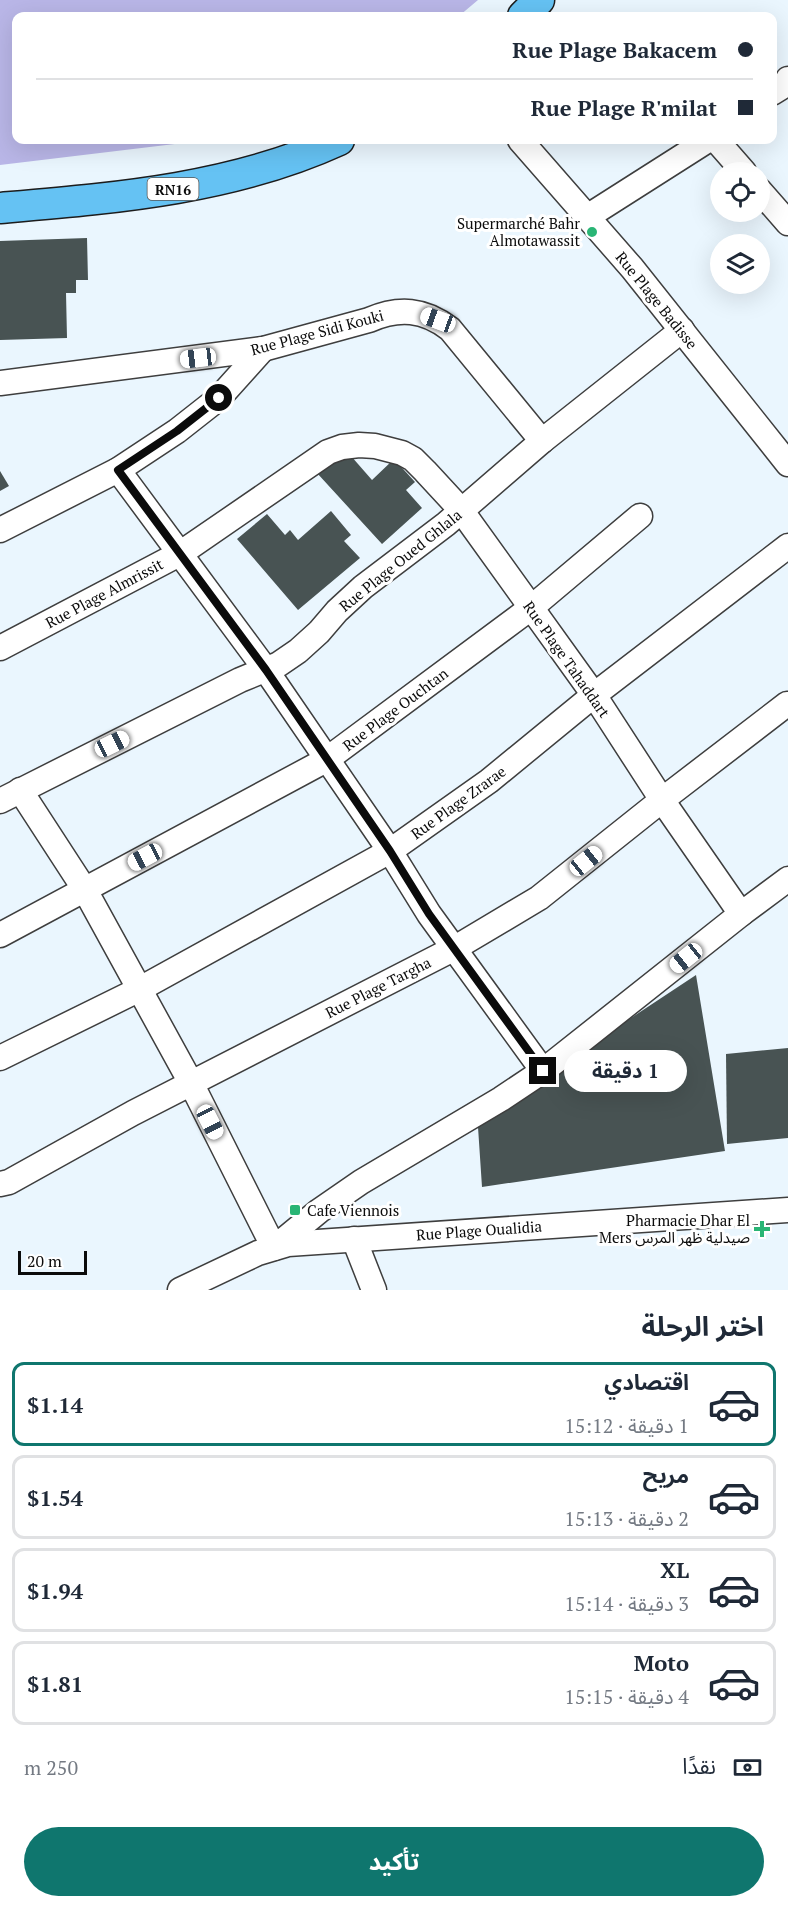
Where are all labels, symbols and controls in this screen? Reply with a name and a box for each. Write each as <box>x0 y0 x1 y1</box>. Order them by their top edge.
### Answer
text: Rue Plage Bakacem <box>512 35 717 64</box>
text: Rue Plage R'milat <box>531 93 717 122</box>
map controls <box>710 162 770 294</box>
button: locate <box>710 162 770 222</box>
road number: RN16 <box>148 178 198 200</box>
place label: Supermarché Bahr Almotawassit <box>457 213 580 250</box>
marker: Supermarché Bahr Almotawassit <box>585 225 599 239</box>
button: layers <box>710 234 770 294</box>
street label: Rue Plage Badisse <box>612 247 702 353</box>
street label: Rue Plage Sidi Kouki <box>248 305 386 359</box>
car <box>418 305 458 335</box>
car <box>179 347 217 369</box>
route start <box>205 384 232 411</box>
street label: Rue Plage Oued Ghlala <box>335 504 466 616</box>
street label: Rue Plage Almrissit <box>42 553 167 632</box>
street label: Rue Plage Tahaddart <box>519 597 615 722</box>
street label: Rue Plage Ouchtan <box>338 663 452 755</box>
car <box>92 728 132 760</box>
street label: Rue Plage Zrarae <box>406 761 510 843</box>
car <box>125 841 165 873</box>
car <box>566 843 606 879</box>
car <box>666 940 706 976</box>
street label: Rue Plage Targha <box>322 952 435 1022</box>
callout: 1 دقيقة <box>564 1050 687 1092</box>
route end <box>529 1057 556 1084</box>
text: 1 دقيقة <box>592 1057 659 1084</box>
car <box>194 1102 226 1142</box>
place label: Cafe Viennois <box>307 1200 399 1220</box>
marker: Cafe Viennois <box>288 1203 302 1217</box>
place label: Pharmacie Dhar El Mers صيدلية ظهر المرس <box>599 1210 750 1247</box>
street label: Rue Plage Oualidia <box>415 1216 543 1244</box>
marker: Pharmacie Dhar El Mers صيدلية ظهر المرس <box>755 1222 769 1236</box>
scale bar <box>18 1248 87 1276</box>
text: 20 m <box>27 1250 62 1272</box>
text: اختر الرحلة <box>641 1308 764 1344</box>
text: اقتصادي <box>604 1367 689 1396</box>
icon: car <box>707 1377 761 1431</box>
text: $1.14 <box>27 1390 83 1419</box>
text: 1 دقيقة · 15:12 <box>564 1412 689 1439</box>
text: مريح <box>643 1460 689 1489</box>
icon: car <box>707 1470 761 1524</box>
text: $1.54 <box>27 1483 83 1512</box>
text: 2 دقيقة · 15:13 <box>564 1505 689 1532</box>
text: XL <box>660 1555 689 1584</box>
icon: car <box>707 1563 761 1617</box>
text: $1.94 <box>27 1576 83 1605</box>
text: 3 دقيقة · 15:14 <box>564 1590 689 1617</box>
text: Moto <box>634 1648 689 1677</box>
icon: car <box>707 1656 761 1710</box>
text: $1.81 <box>27 1669 83 1698</box>
text: 4 دقيقة · 15:15 <box>564 1683 689 1710</box>
text: نقدًا <box>682 1751 716 1780</box>
icon: cash <box>731 1751 764 1784</box>
text: 250 m <box>24 1754 78 1781</box>
button: تأكيد <box>24 1827 764 1896</box>

